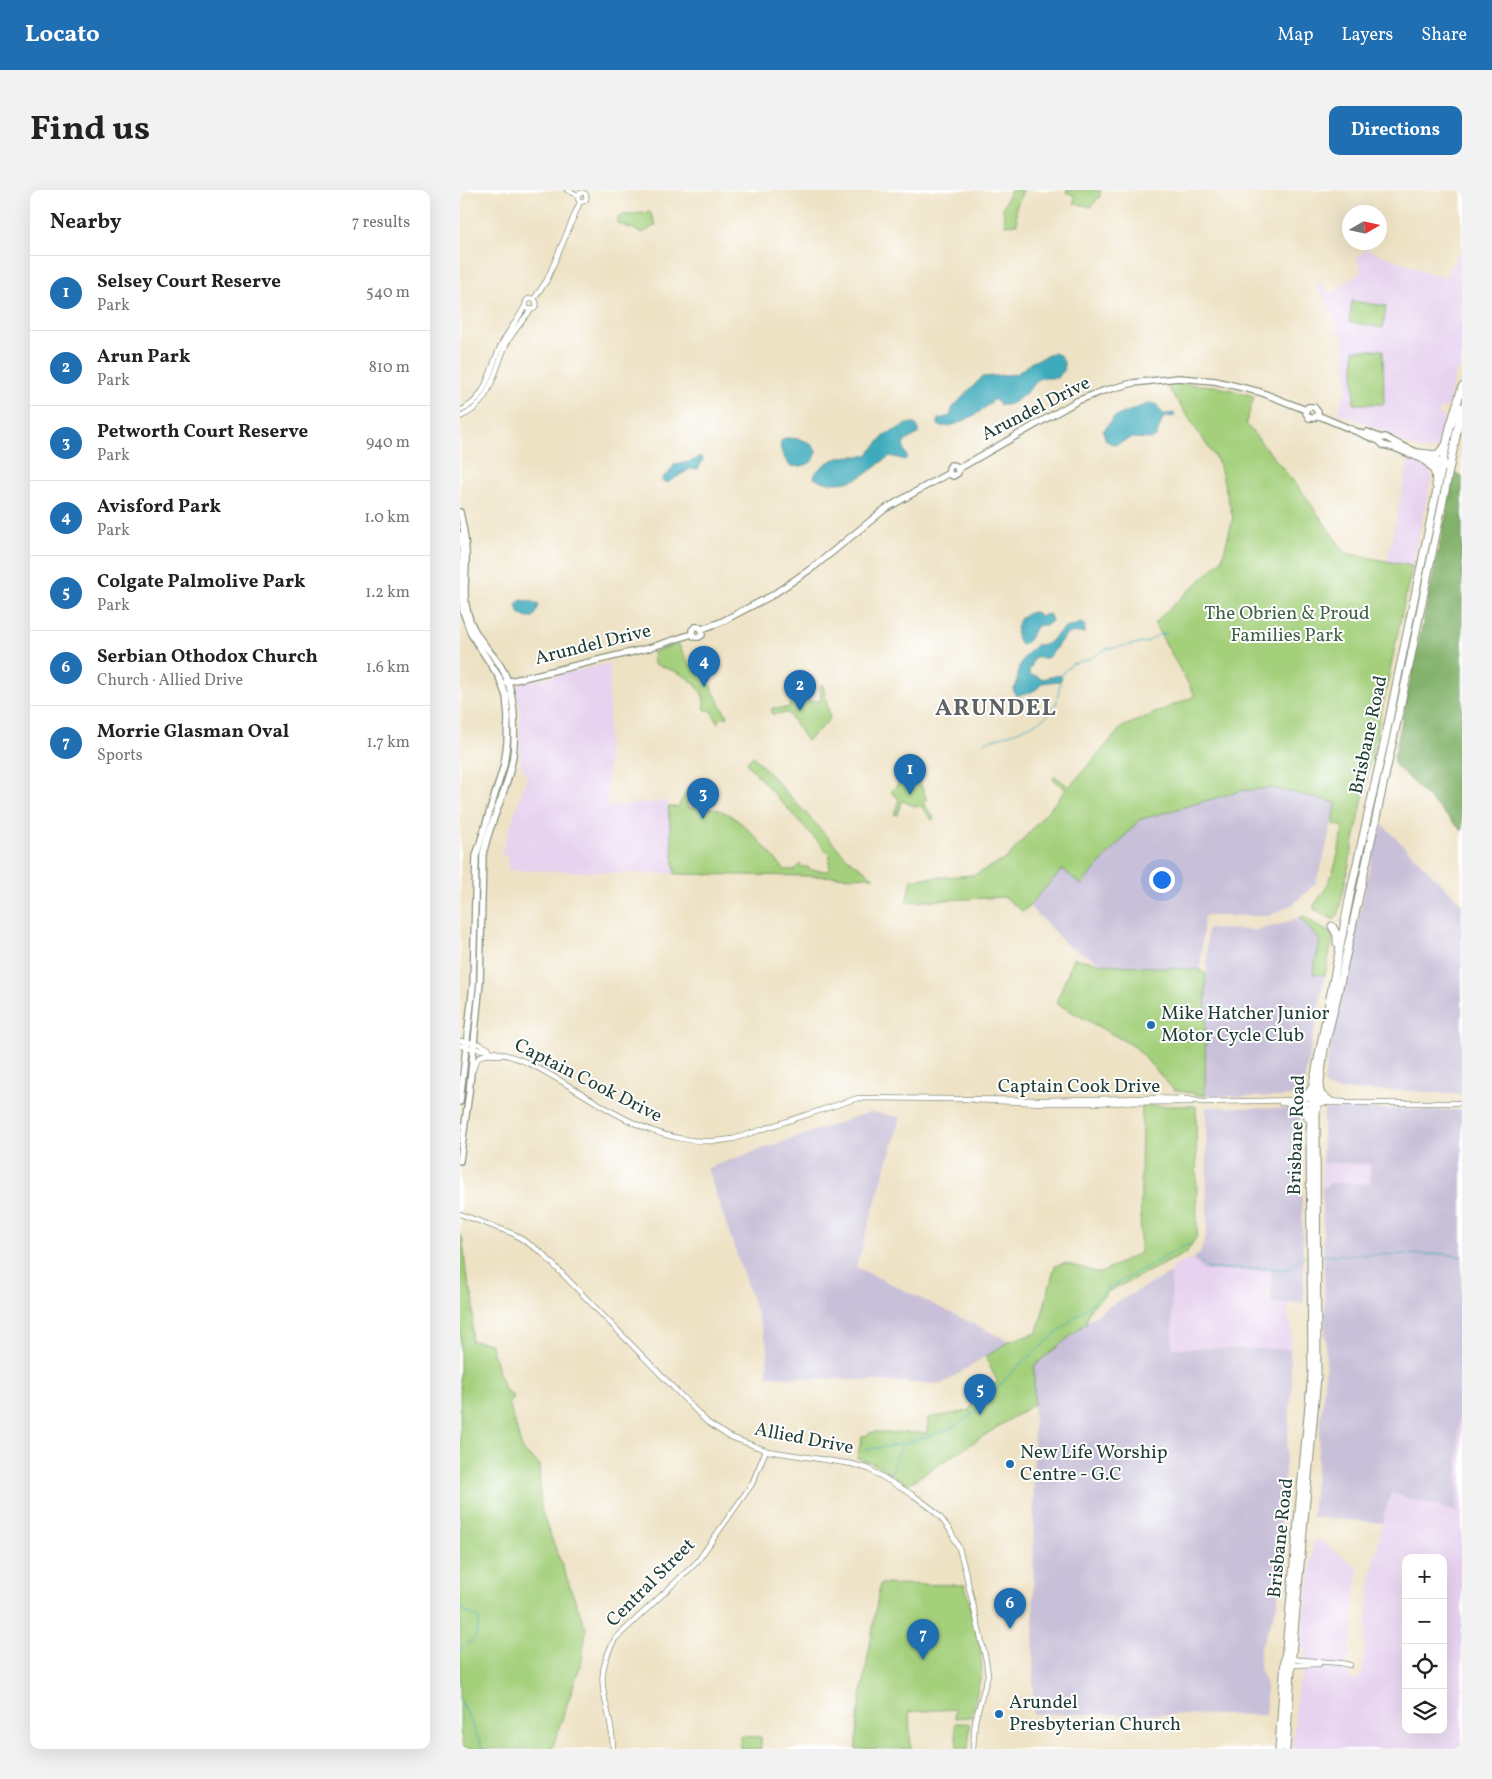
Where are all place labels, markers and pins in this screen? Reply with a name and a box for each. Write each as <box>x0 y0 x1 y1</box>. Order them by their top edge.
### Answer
pin: 4 <box>688 646 720 687</box>
pin: 2 <box>784 670 816 711</box>
pin: 1 <box>894 754 926 795</box>
pin: 3 <box>687 778 719 819</box>
place label: Mike Hatcher Junior Motor Cycle Club <box>1161 1001 1329 1049</box>
marker: Mike Hatcher Junior Motor Cycle Club <box>1145 1019 1157 1031</box>
pin: 5 <box>964 1374 996 1415</box>
place label: New Life Worship Centre - G.C <box>1020 1440 1168 1488</box>
marker: New Life Worship Centre - G.C <box>1004 1458 1016 1470</box>
pin: 6 <box>994 1588 1026 1629</box>
pin: 7 <box>907 1619 939 1660</box>
place label: Arundel Presbyterian Church <box>1009 1690 1181 1738</box>
marker: Arundel Presbyterian Church <box>993 1708 1005 1720</box>

